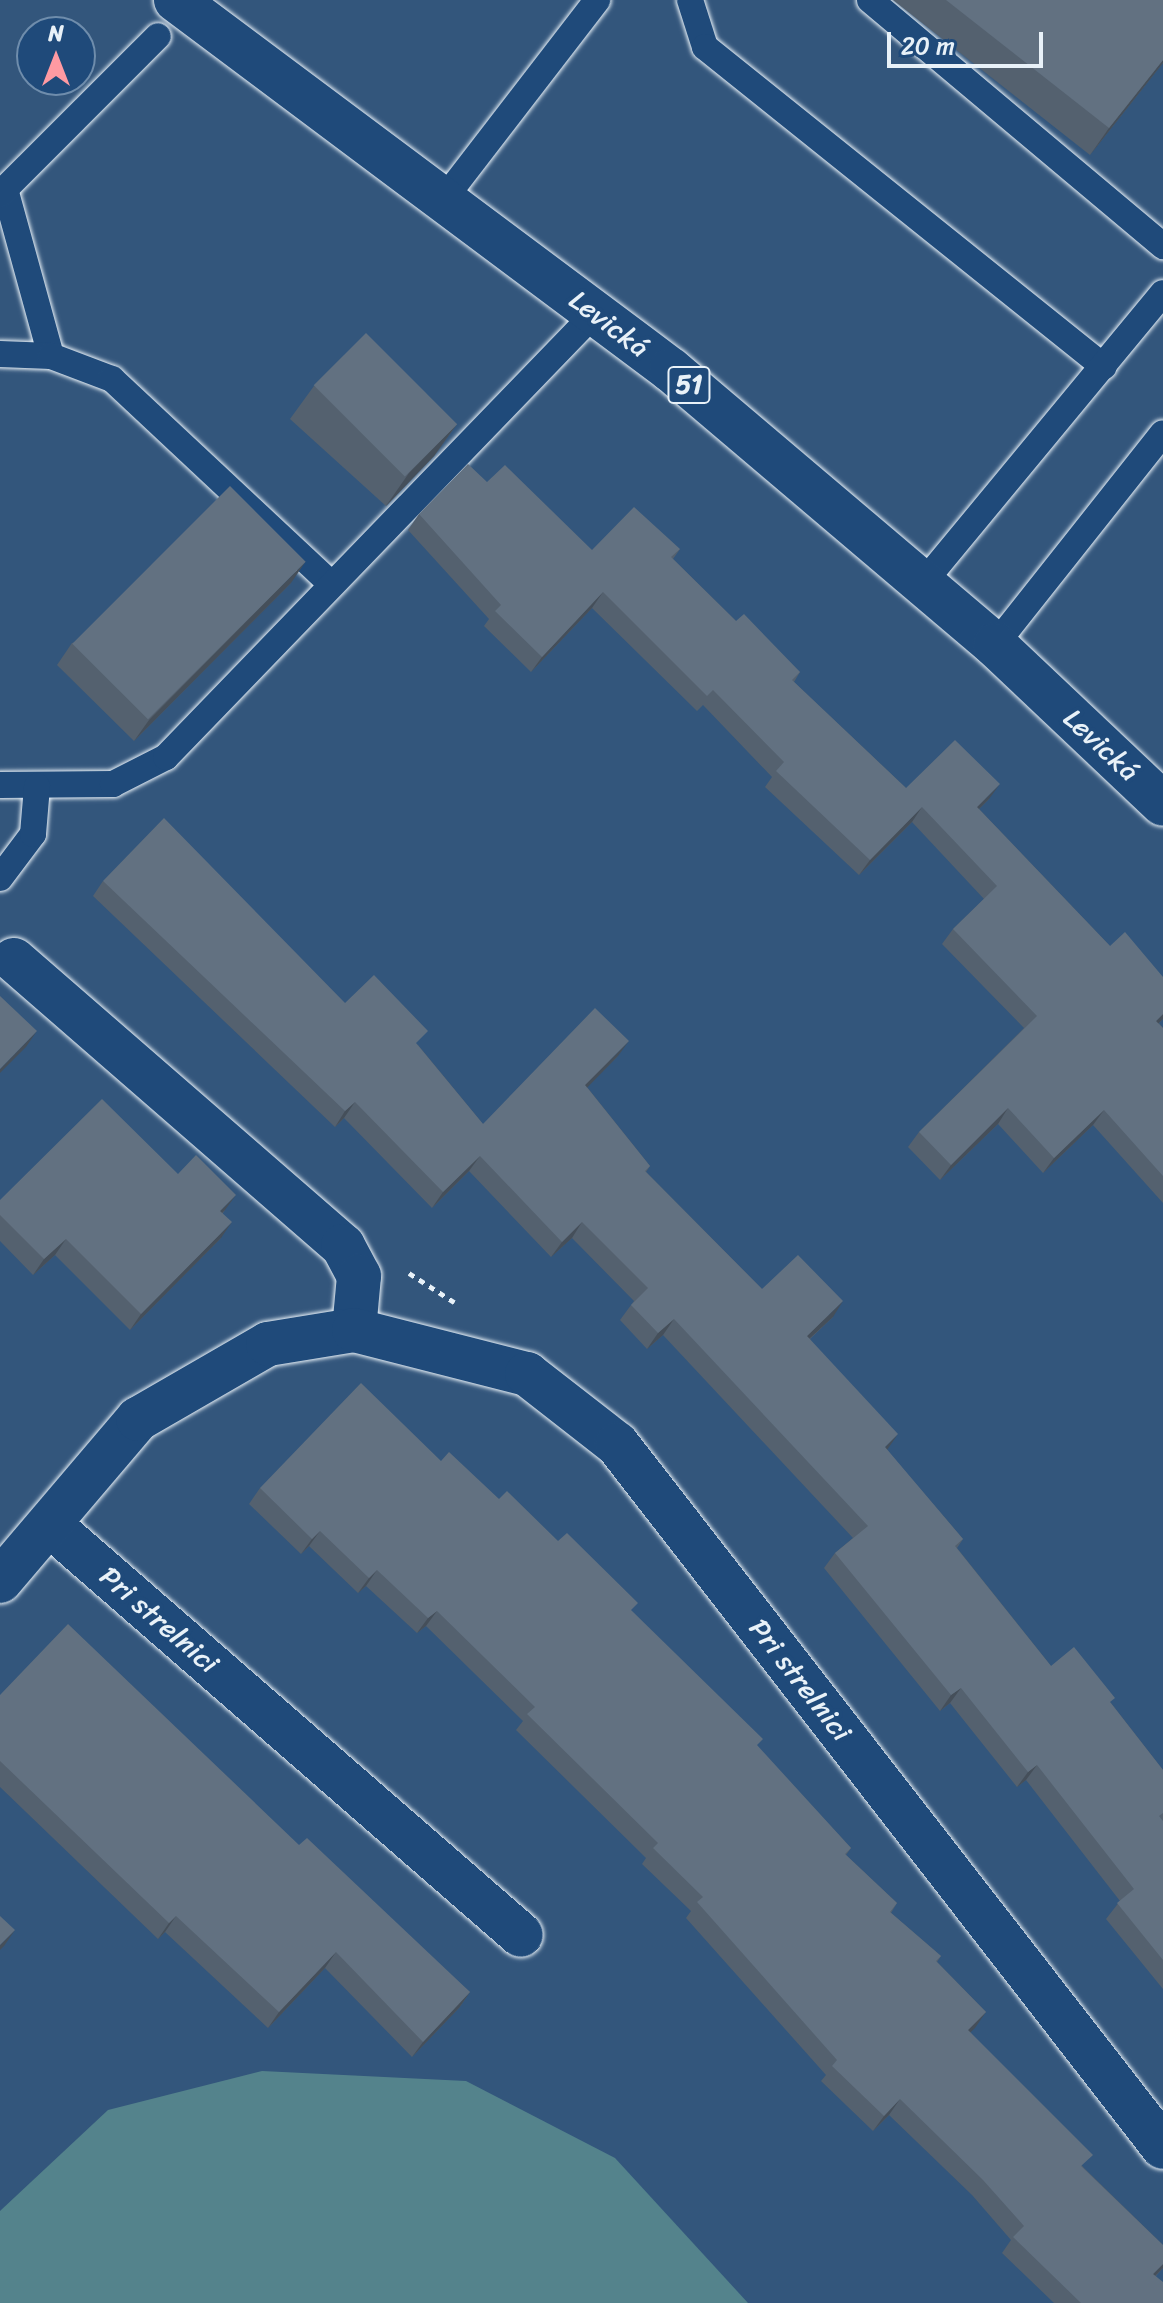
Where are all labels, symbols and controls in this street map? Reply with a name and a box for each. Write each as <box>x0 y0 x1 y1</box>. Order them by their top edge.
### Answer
text: N <box>48 14 64 53</box>
north arrow <box>16 16 96 96</box>
scale bar <box>891 16 1047 66</box>
text: 20 m <box>901 25 955 67</box>
street label: Levická <box>563 283 655 365</box>
road number: 51 <box>667 363 711 407</box>
street label: Levická <box>1056 702 1146 788</box>
street label: Pri strelnici <box>93 1559 225 1681</box>
street label: Pri strelnici <box>742 1612 858 1748</box>

